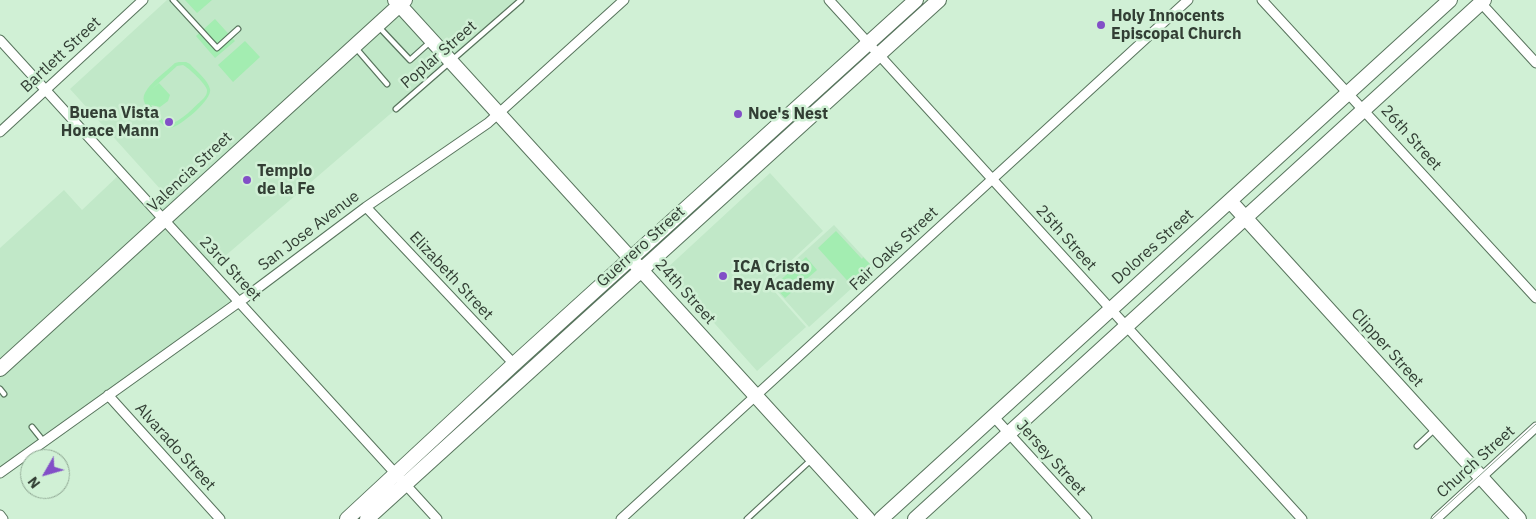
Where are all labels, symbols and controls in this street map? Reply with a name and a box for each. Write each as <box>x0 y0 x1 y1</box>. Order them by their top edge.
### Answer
place label: Holy Innocents Episcopal Church <box>1111 6 1241 44</box>
street label: Bartlett Street <box>17 13 105 97</box>
street label: Poplar Street <box>397 17 481 93</box>
marker: Holy Innocents Episcopal Church <box>1095 19 1107 31</box>
street label: 26th Street <box>1377 101 1445 175</box>
place label: Buena Vista Horace Mann <box>61 103 159 141</box>
place label: Noe's Nest <box>748 104 828 124</box>
marker: Noe's Nest <box>732 108 744 120</box>
marker: Buena Vista Horace Mann <box>163 116 175 128</box>
street label: Valencia Street <box>144 128 236 216</box>
place label: Templo de la Fe <box>257 161 315 199</box>
marker: Templo de la Fe <box>241 174 253 186</box>
street label: San Jose Avenue <box>255 187 363 275</box>
street label: 25th Street <box>1032 201 1100 275</box>
street label: Guerrero Street <box>593 202 689 292</box>
street label: Fair Oaks Street <box>846 203 942 295</box>
street label: Dolores Street <box>1108 205 1198 289</box>
street label: Elizabeth Street <box>405 228 497 324</box>
street label: 23rd Street <box>195 232 265 306</box>
street label: 24th Street <box>651 255 719 329</box>
place label: ICA Cristo Rey Academy <box>733 257 835 295</box>
marker: ICA Cristo Rey Academy <box>717 270 729 282</box>
street label: Clipper Street <box>1347 305 1427 391</box>
street label: Alvarado Street <box>131 399 219 495</box>
street label: Jersey Street <box>1012 416 1090 500</box>
street label: Church Street <box>1433 422 1519 502</box>
north arrow <box>20 449 70 499</box>
text: N <box>24 473 44 492</box>

